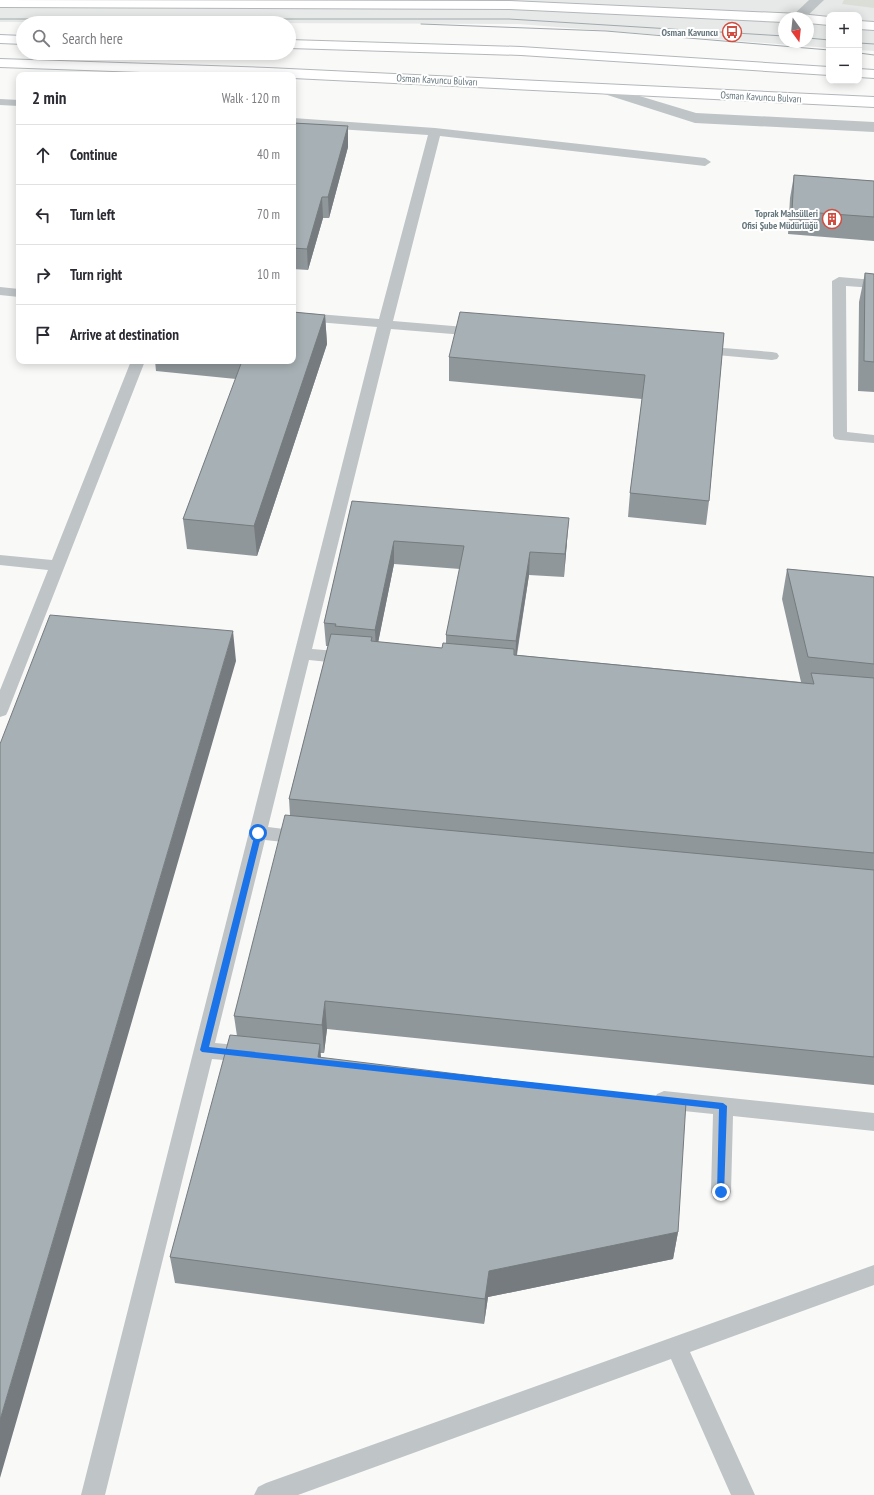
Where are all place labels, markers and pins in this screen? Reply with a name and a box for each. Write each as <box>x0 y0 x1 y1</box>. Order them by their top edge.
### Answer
bus stop icon: Osman Kavuncu <box>721 21 743 43</box>
place label: Osman Kavuncu <box>662 26 719 39</box>
place label: Toprak Mahsülleri Ofisi Şube Müdürlüğü <box>742 207 819 232</box>
building icon: Toprak Mahsülleri Ofisi Şube Müdürlüğü <box>821 208 843 230</box>

